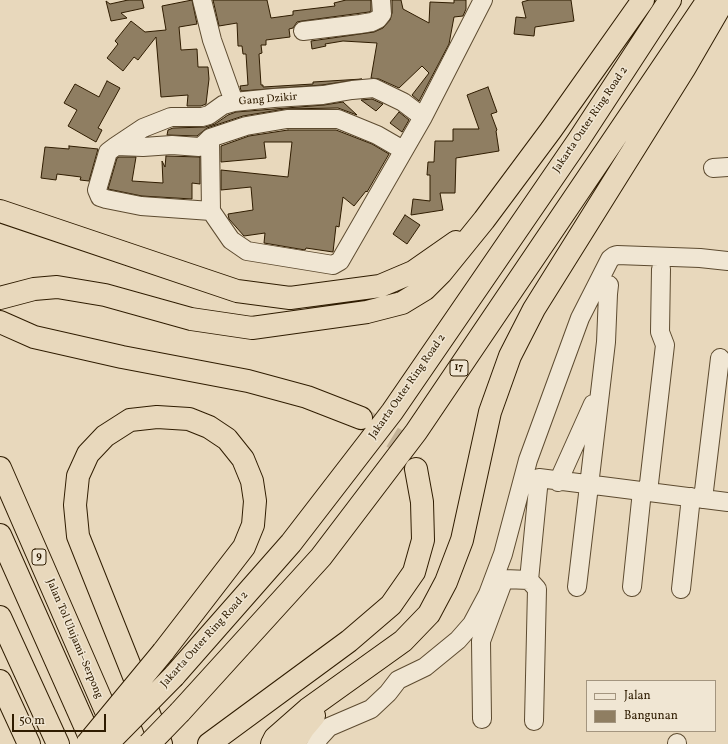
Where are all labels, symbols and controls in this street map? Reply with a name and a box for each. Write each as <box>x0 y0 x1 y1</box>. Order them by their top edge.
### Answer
street label: Jakarta Outer Ring Road 2 <box>551 65 631 175</box>
street label: Gang Dzikir <box>238 91 298 109</box>
street label: Jakarta Outer Ring Road 2 <box>367 332 449 442</box>
road number: 17 <box>450 360 468 376</box>
road number: 9 <box>32 549 46 565</box>
street label: Jalan Tol Ulujami–Serpong <box>43 577 105 701</box>
street label: Jakarta Outer Ring Road 2 <box>158 589 252 691</box>
legend <box>586 680 716 732</box>
text: Jalan <box>624 688 651 704</box>
scale bar <box>14 706 108 732</box>
text: Bangunan <box>624 708 678 724</box>
text: 50 m <box>19 713 45 729</box>

